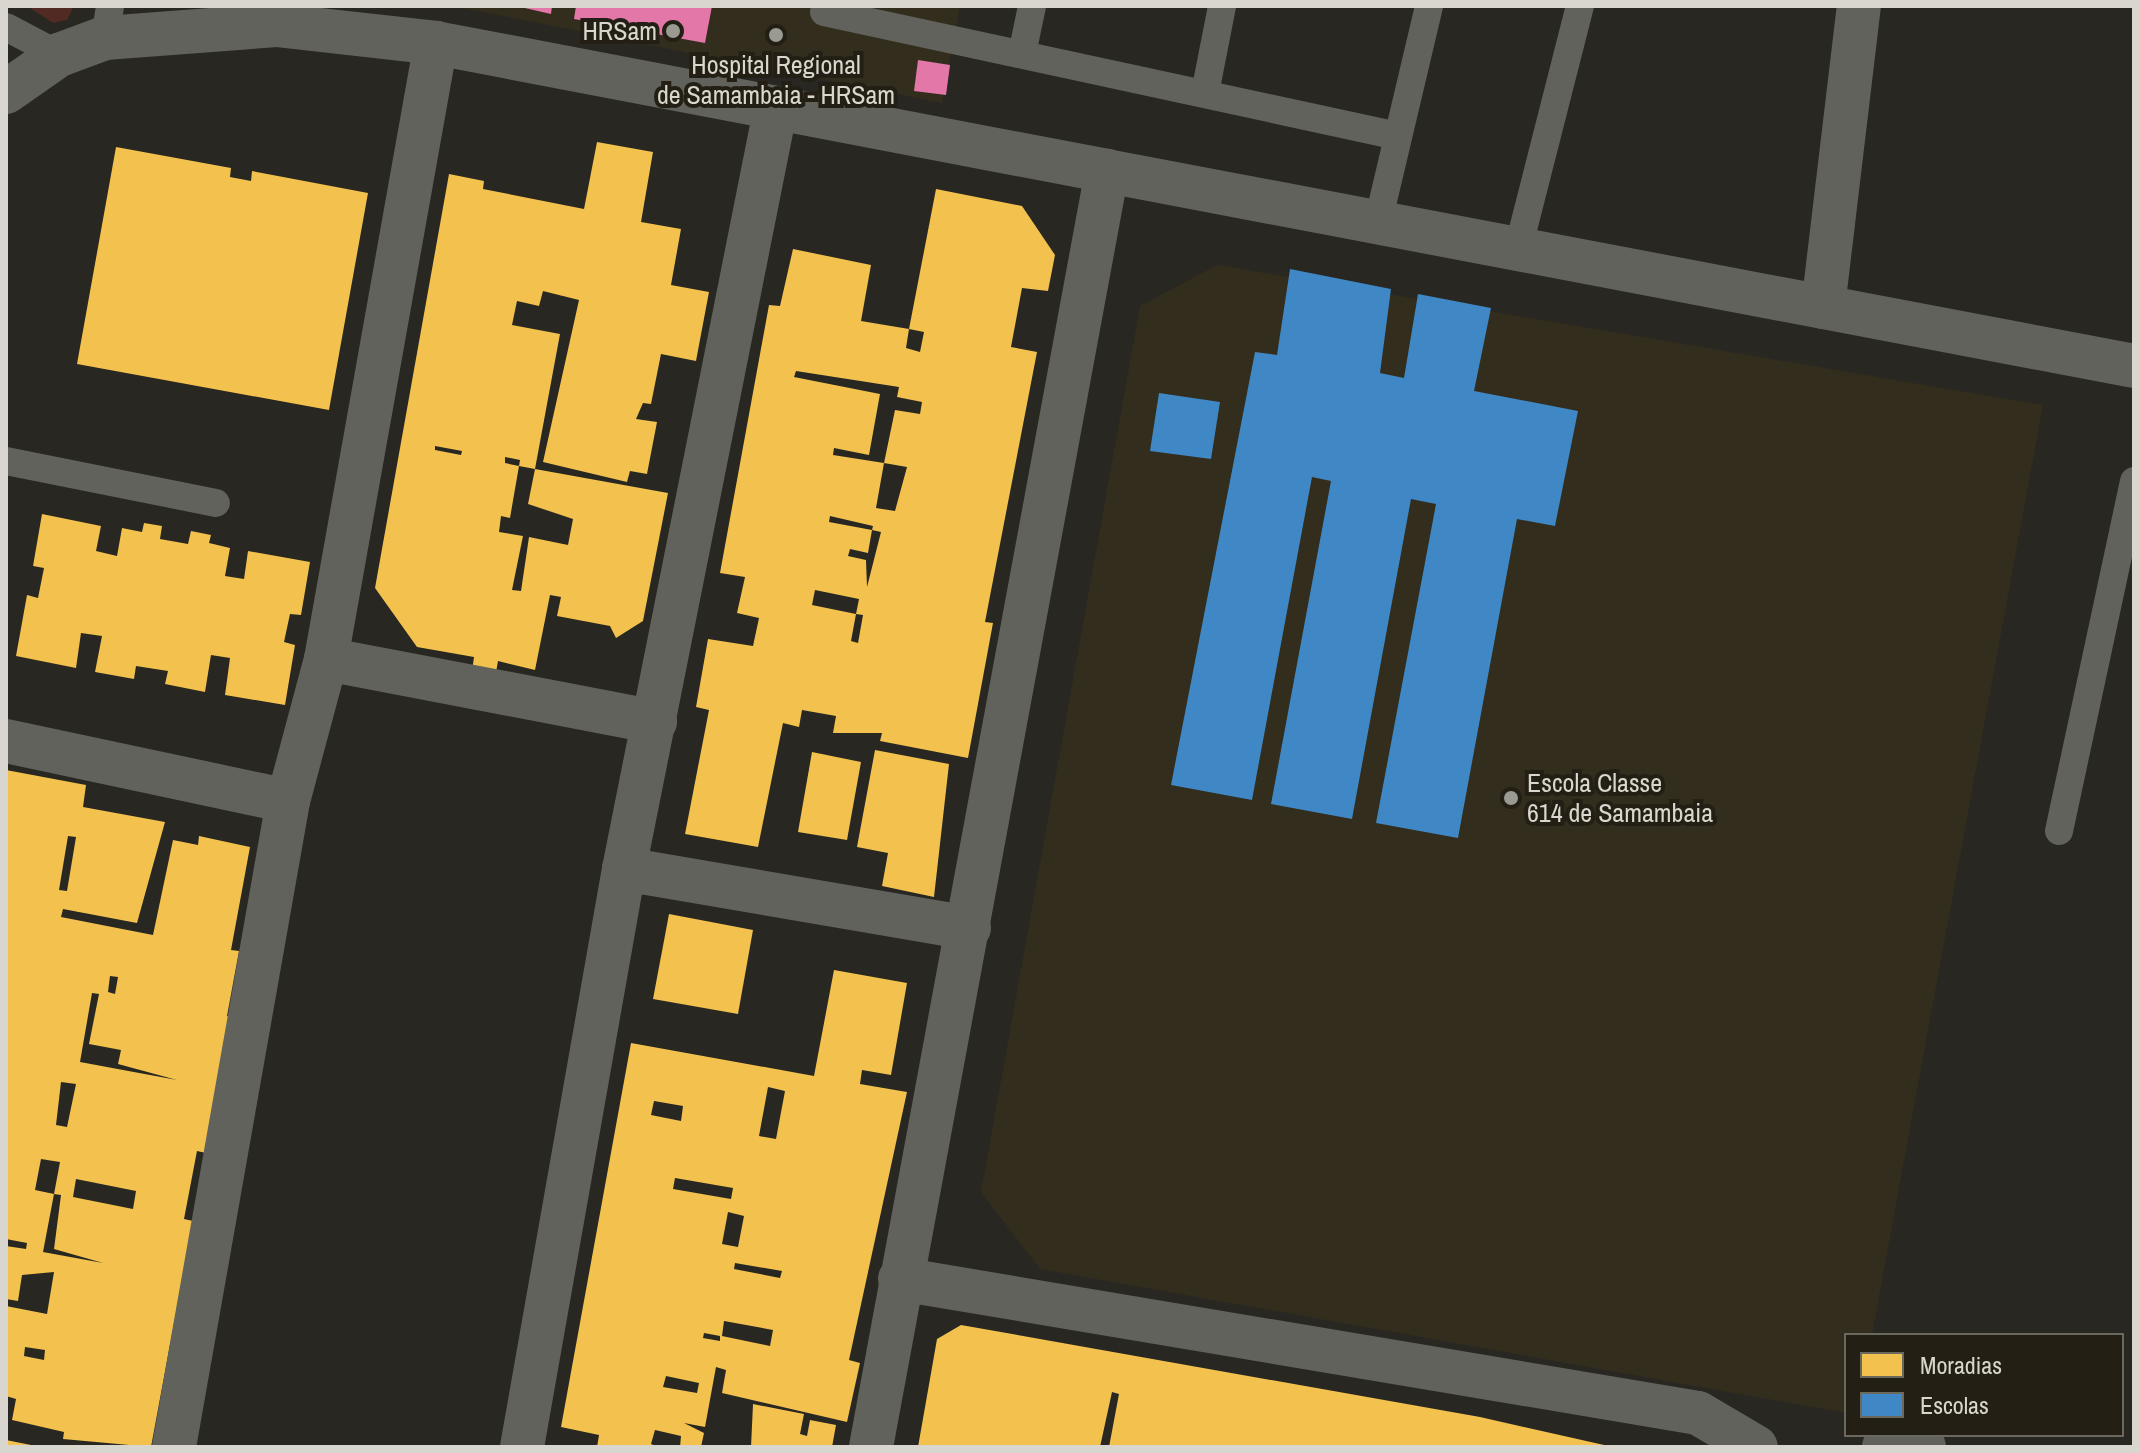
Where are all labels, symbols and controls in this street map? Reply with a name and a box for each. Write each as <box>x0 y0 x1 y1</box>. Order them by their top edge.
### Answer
place label: HRSam <box>582 15 657 47</box>
marker: HRSam <box>664 22 682 40</box>
marker: Hospital Regional de Samambaia - HRSam <box>765 24 787 46</box>
place label: Hospital Regional de Samambaia - HRSam <box>657 49 895 110</box>
place label: Escola Classe 614 de Samambaia <box>1527 767 1713 828</box>
marker: Escola Classe 614 de Samambaia <box>1502 789 1520 807</box>
legend <box>1844 1333 2124 1437</box>
text: Moradias <box>1920 1349 2002 1381</box>
text: Escolas <box>1920 1389 1989 1421</box>

